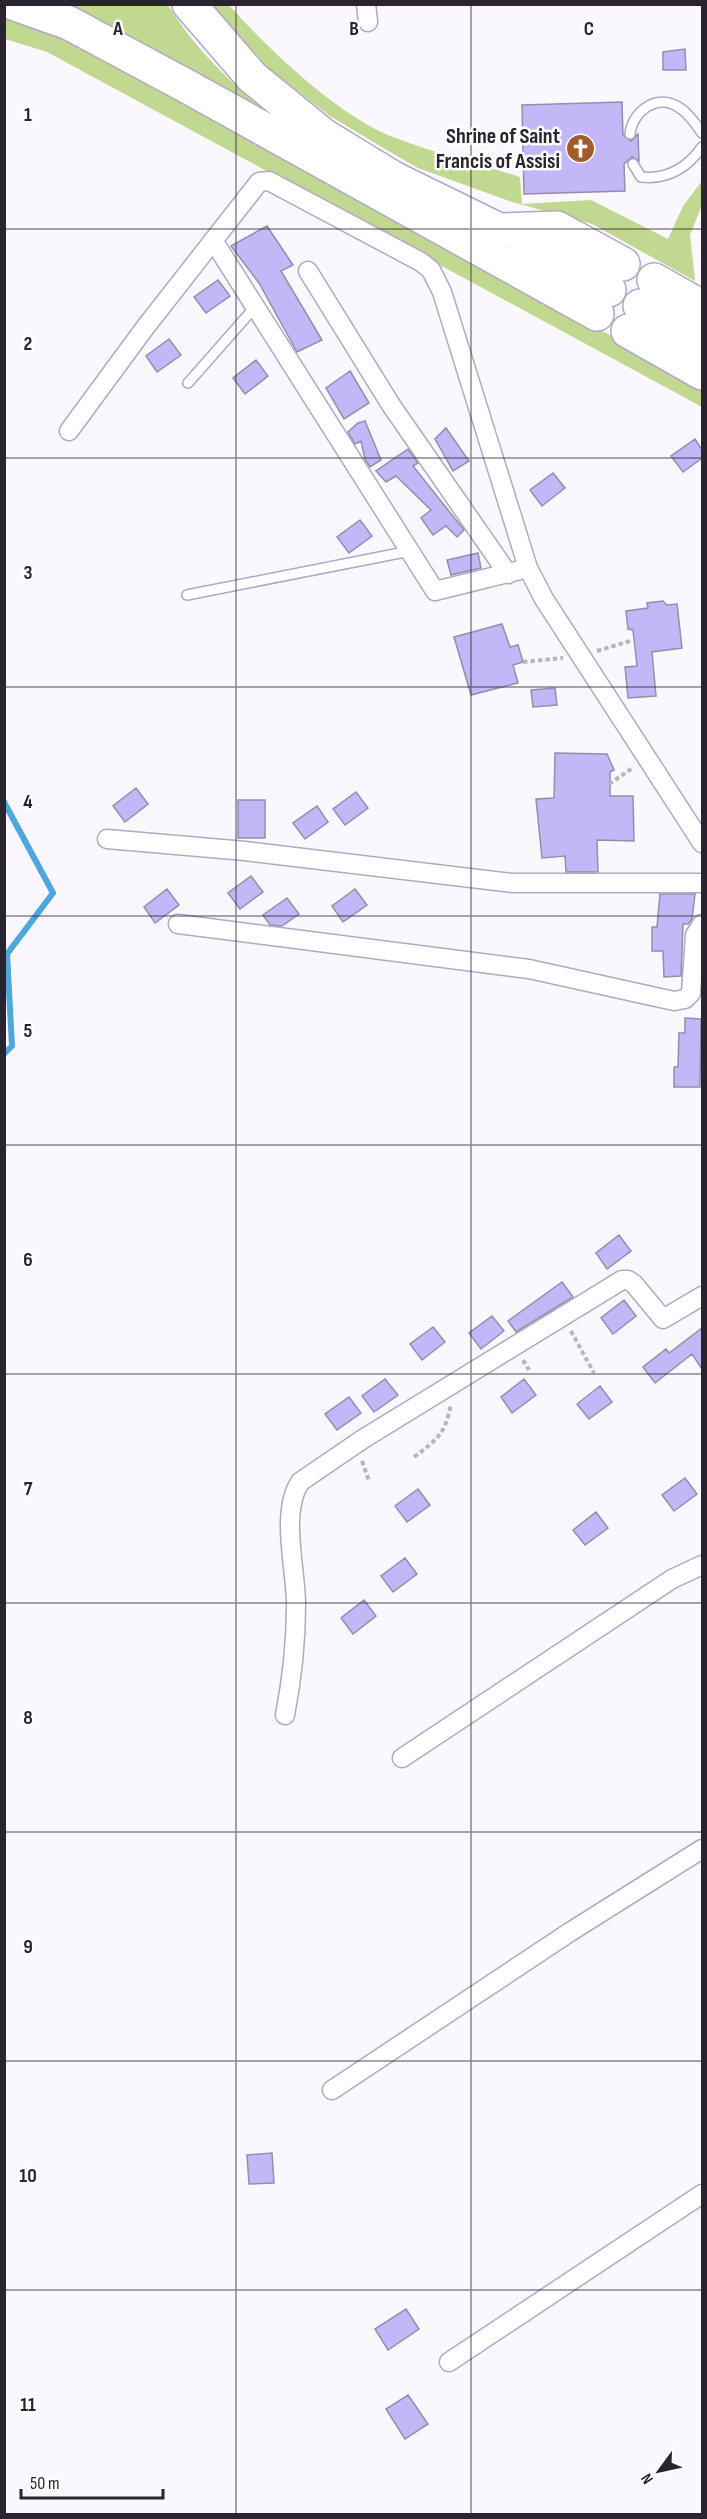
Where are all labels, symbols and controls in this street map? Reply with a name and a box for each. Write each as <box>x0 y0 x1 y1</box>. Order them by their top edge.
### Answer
text: A <box>112 17 123 41</box>
text: B <box>349 17 359 41</box>
text: C <box>584 17 594 41</box>
text: 1 <box>24 103 32 127</box>
place label: Shrine of Saint Francis of Assisi <box>436 123 560 175</box>
church icon: Shrine of Saint Francis of Assisi <box>565 133 597 165</box>
text: 2 <box>24 332 32 356</box>
text: 3 <box>24 561 33 585</box>
text: 4 <box>23 790 33 814</box>
text: 5 <box>24 1019 33 1043</box>
text: 6 <box>23 1248 33 1272</box>
text: 7 <box>24 1477 33 1501</box>
text: 8 <box>23 1706 33 1730</box>
text: 9 <box>23 1935 33 1959</box>
text: 10 <box>19 2164 37 2188</box>
text: 11 <box>20 2393 36 2417</box>
north arrow <box>629 2441 689 2501</box>
scale bar <box>21 2462 164 2500</box>
text: N <box>637 2470 658 2487</box>
text: 50 m <box>30 2473 60 2494</box>

